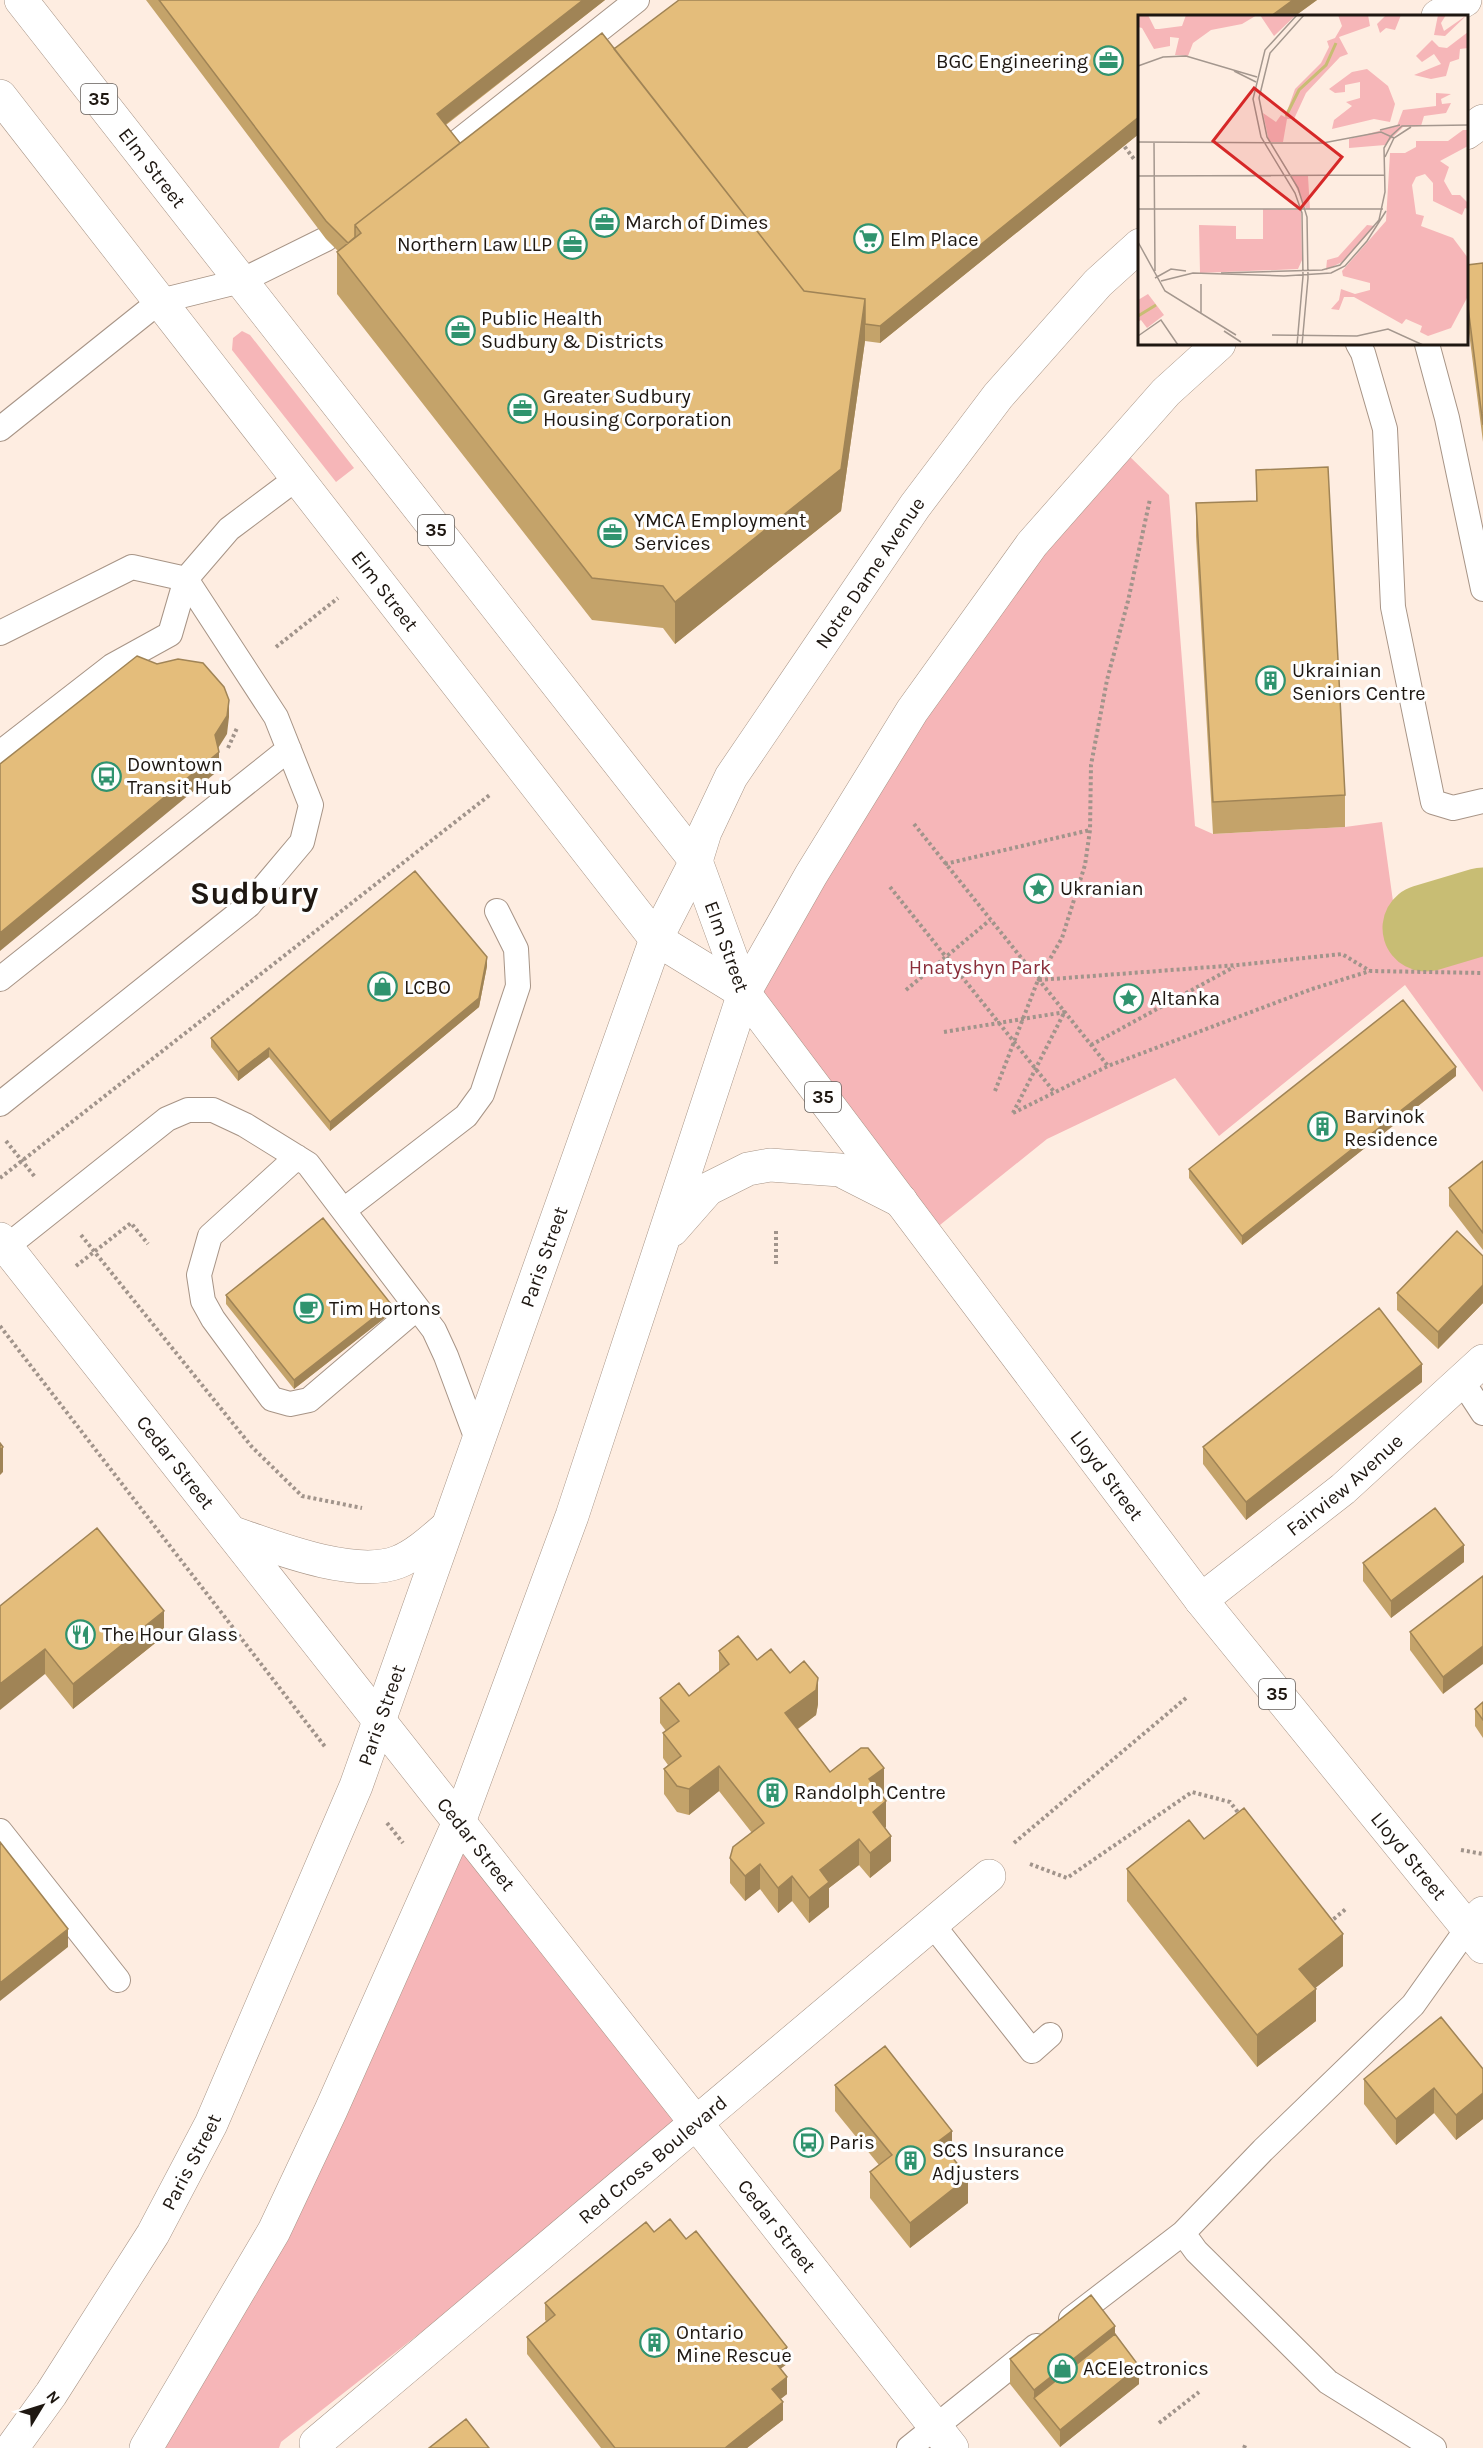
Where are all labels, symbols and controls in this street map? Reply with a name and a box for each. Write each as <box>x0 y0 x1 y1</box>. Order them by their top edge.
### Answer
inset map <box>1138 15 1468 345</box>
office icon: BGC Engineering <box>1093 45 1125 77</box>
place label: BGC Engineering <box>936 50 1088 73</box>
road number: 35 <box>81 84 117 114</box>
street label: Elm Street <box>114 123 191 213</box>
office icon: March of Dimes <box>588 206 620 238</box>
place label: March of Dimes <box>625 211 769 234</box>
supermarket icon: Elm Place <box>853 223 885 255</box>
office icon: Northern Law LLP <box>557 228 589 260</box>
place label: Elm Place <box>890 228 979 251</box>
place label: Northern Law LLP <box>397 233 552 256</box>
place label: Public Health Sudbury & Districts <box>481 307 664 353</box>
office icon: Public Health Sudbury & Districts <box>444 314 476 346</box>
place label: Greater Sudbury Housing Corporation <box>543 385 732 431</box>
office icon: Greater Sudbury Housing Corporation <box>506 392 538 424</box>
street label: Notre Dame Avenue <box>811 492 930 653</box>
place label: YMCA Employment Services <box>634 509 807 555</box>
road number: 35 <box>418 515 454 545</box>
office icon: YMCA Employment Services <box>597 516 629 548</box>
street label: Elm Street <box>346 546 423 636</box>
place label: Ukrainian Seniors Centre <box>1292 659 1425 705</box>
building icon: Ukrainian Seniors Centre <box>1255 665 1287 697</box>
place label: Downtown Transit Hub <box>127 753 232 799</box>
bus stop icon: Downtown Transit Hub <box>90 760 122 792</box>
place icon: Ukranian <box>1023 872 1055 904</box>
district label: Sudbury <box>190 875 318 912</box>
place label: Ukranian <box>1060 877 1144 900</box>
street label: Elm Street <box>700 898 754 996</box>
park label: Hnatyshyn Park <box>909 956 1051 979</box>
shop icon: LCBO <box>367 971 399 1003</box>
place label: LCBO <box>404 976 451 999</box>
place icon: Altanka <box>1113 982 1145 1014</box>
place label: Altanka <box>1150 987 1220 1010</box>
road number: 35 <box>805 1082 841 1112</box>
place label: Barvinok Residence <box>1344 1105 1438 1151</box>
building icon: Barvinok Residence <box>1307 1111 1339 1143</box>
street label: Paris Street <box>515 1203 573 1310</box>
cafe icon: Tim Hortons <box>292 1292 324 1324</box>
place label: Tim Hortons <box>329 1297 441 1320</box>
street label: Cedar Street <box>132 1411 219 1514</box>
street label: Lloyd Street <box>1065 1426 1148 1525</box>
street label: Fairview Avenue <box>1282 1429 1408 1541</box>
restaurant icon: The Hour Glass <box>65 1618 97 1650</box>
place label: The Hour Glass <box>102 1623 238 1646</box>
street label: Paris Street <box>353 1661 410 1769</box>
road number: 35 <box>1259 1679 1295 1709</box>
building icon: Randolph Centre <box>757 1776 789 1808</box>
place label: Randolph Centre <box>794 1781 946 1804</box>
street label: Cedar Street <box>432 1793 520 1896</box>
street label: Lloyd Street <box>1366 1807 1451 1905</box>
street label: Red Cross Boulevard <box>574 2091 732 2229</box>
street label: Paris Street <box>157 2110 226 2214</box>
bus stop icon: Paris <box>792 2126 824 2158</box>
place label: Paris <box>829 2131 875 2154</box>
place label: SCS Insurance Adjusters <box>932 2139 1064 2185</box>
building icon: SCS Insurance Adjusters <box>895 2145 927 2177</box>
street label: Cedar Street <box>733 2175 821 2278</box>
place label: Ontario Mine Rescue <box>676 2321 792 2367</box>
building icon: Ontario Mine Rescue <box>639 2327 671 2359</box>
shop icon: ACElectronics <box>1046 2352 1078 2384</box>
place label: ACElectronics <box>1083 2357 1209 2380</box>
north arrow <box>12 2376 72 2436</box>
text: N <box>42 2387 64 2407</box>

